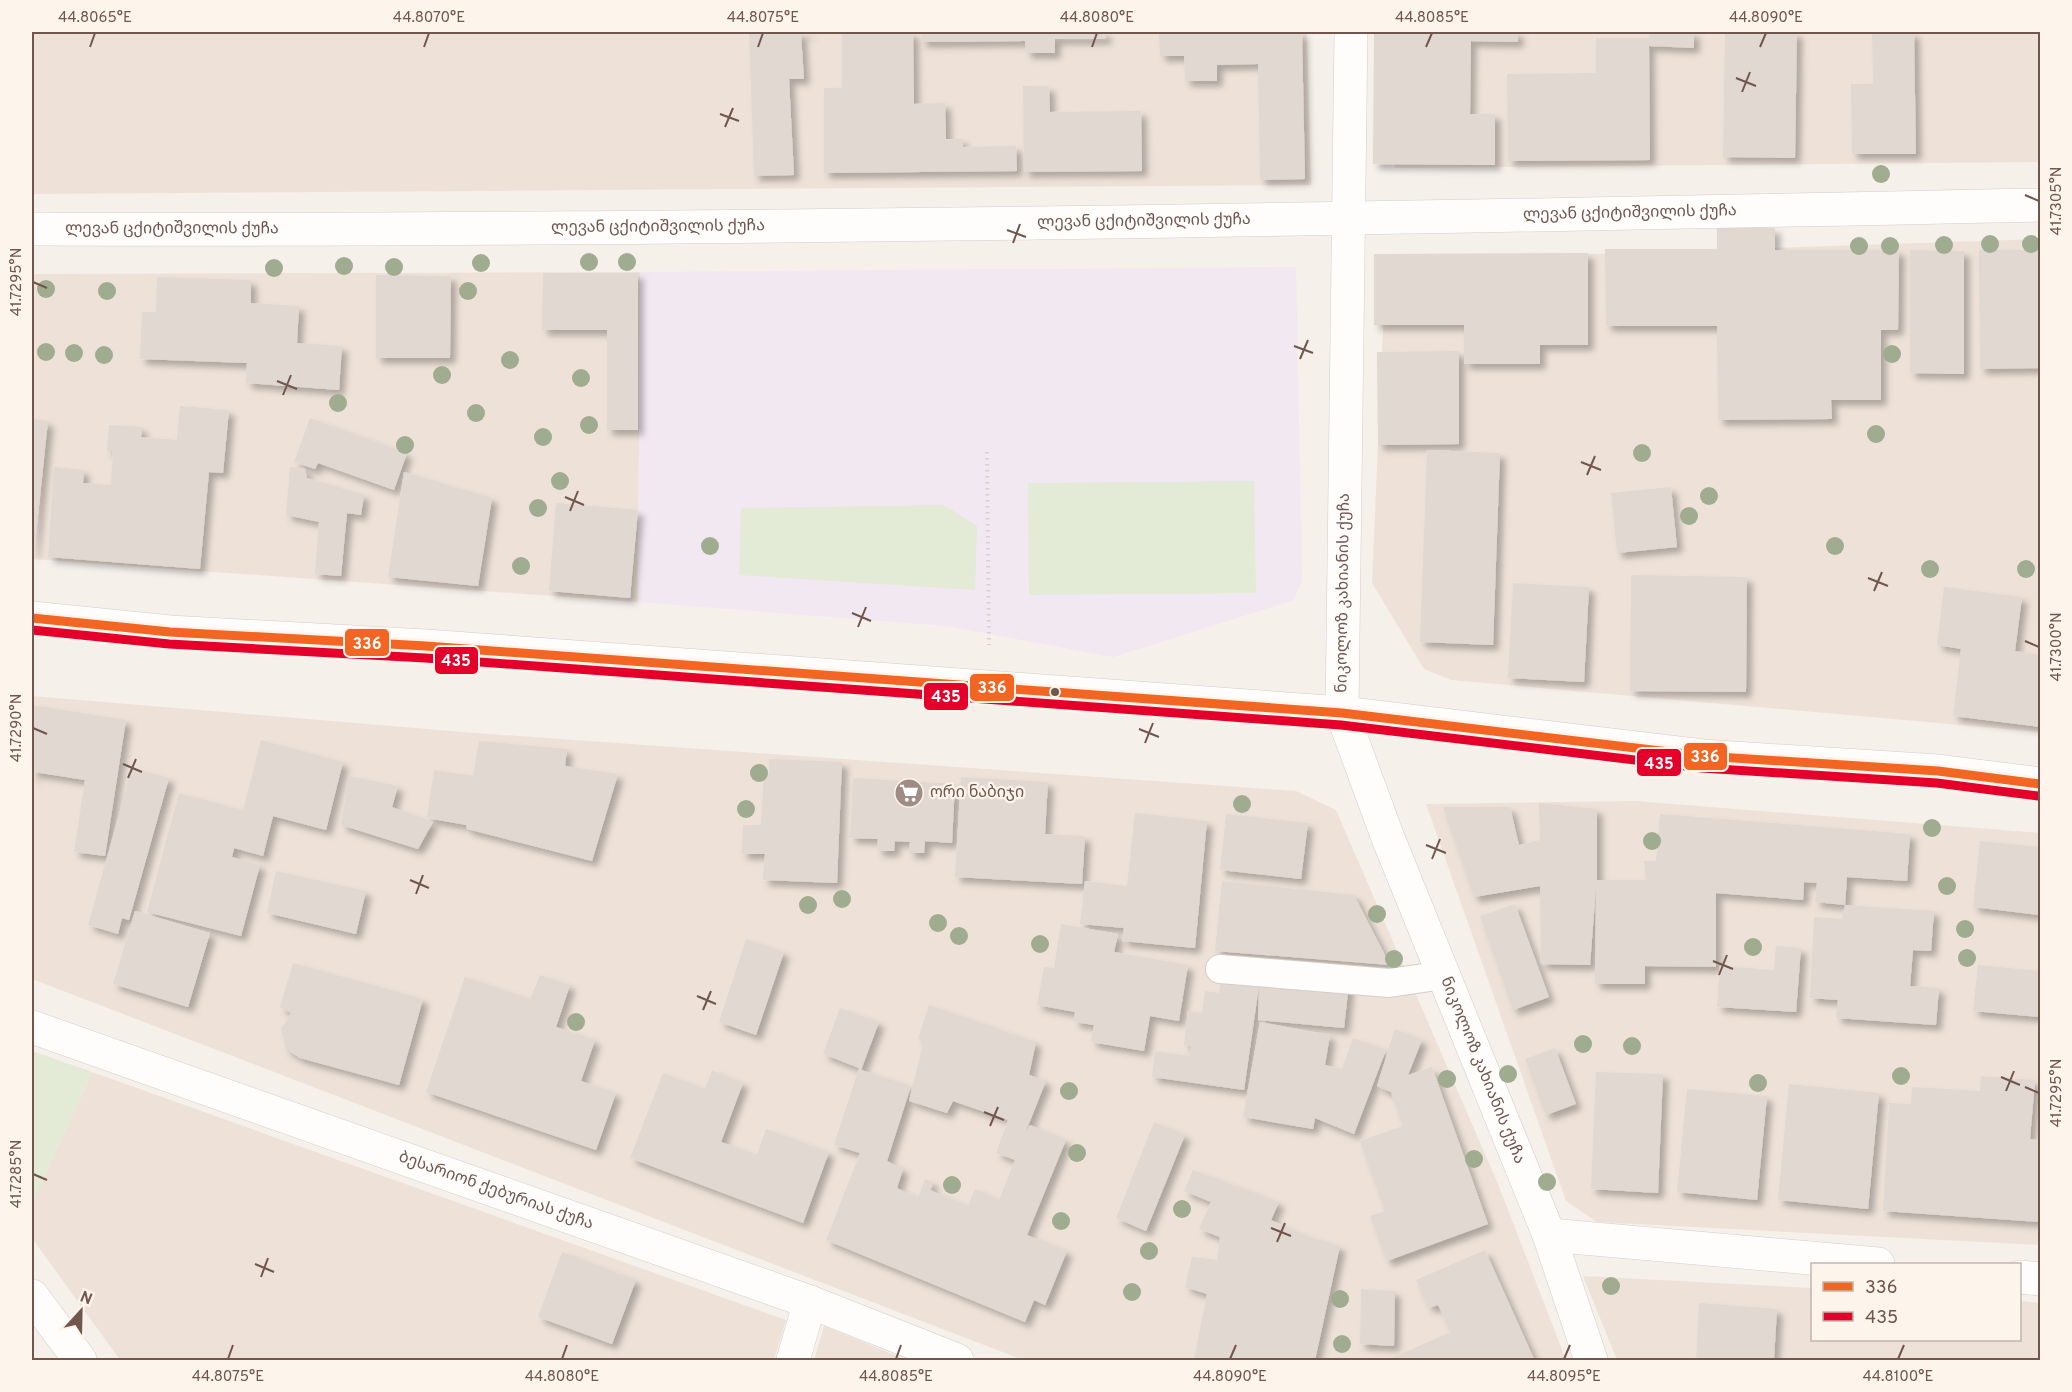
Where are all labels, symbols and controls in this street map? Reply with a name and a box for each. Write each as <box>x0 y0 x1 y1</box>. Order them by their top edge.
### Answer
text: 44.8065°E <box>58 9 132 28</box>
text: 44.8070°E <box>393 9 465 28</box>
text: 44.8075°E <box>727 9 799 28</box>
text: 44.8080°E <box>1060 9 1134 28</box>
text: 44.8085°E <box>1395 9 1469 28</box>
text: 44.8090°E <box>1729 9 1803 28</box>
text: 41.7305°N <box>2048 167 2067 235</box>
street label: ლევან ცქიტიშვილის ქუჩა <box>1523 201 1737 225</box>
street label: ლევან ცქიტიშვილის ქუჩა <box>1037 210 1251 233</box>
street label: ლევან ცქიტიშვილის ქუჩა <box>551 216 765 238</box>
street label: ლევან ცქიტიშვილის ქუჩა <box>65 219 279 239</box>
text: 41.7295°N <box>8 248 27 316</box>
street label: ნიკოლოზ კახიანის ქუჩა <box>1332 493 1355 693</box>
text: 41.7300°N <box>2048 612 2067 682</box>
line badge: 336 <box>344 628 390 657</box>
text: 336 <box>352 635 382 655</box>
line badge: 435 <box>434 646 479 675</box>
text: 435 <box>441 652 471 672</box>
line badge: 336 <box>969 673 1015 702</box>
text: 336 <box>977 679 1007 699</box>
line badge: 435 <box>923 682 969 711</box>
unlabelled marker <box>1049 686 1061 698</box>
text: 435 <box>931 688 961 708</box>
text: 41.7290°N <box>8 694 27 762</box>
line badge: 336 <box>1683 742 1728 771</box>
line badge: 435 <box>1636 748 1682 777</box>
text: 336 <box>1690 748 1720 768</box>
text: 435 <box>1644 755 1674 775</box>
supermarket icon: ორი ნაბიჯი <box>893 777 925 809</box>
place label: ორი ნაბიჯი <box>930 783 1024 803</box>
street label: ნიკოლოზ კახიანის ქუჩა <box>1435 974 1529 1167</box>
text: 41.7295°N <box>2048 1059 2067 1127</box>
text: 41.7285°N <box>8 1140 27 1208</box>
street label: ბესარიონ ქებურიას ქუჩა <box>396 1147 596 1235</box>
legend <box>1811 1263 2021 1341</box>
text: 336 <box>1865 1277 1897 1300</box>
north arrow <box>51 1281 111 1341</box>
text: N <box>77 1288 95 1310</box>
text: 435 <box>1865 1307 1898 1330</box>
text: 44.8075°E <box>192 1368 264 1387</box>
text: 44.8080°E <box>525 1368 599 1387</box>
text: 44.8085°E <box>859 1368 933 1387</box>
text: 44.8090°E <box>1193 1368 1267 1387</box>
text: 44.8095°E <box>1527 1368 1601 1387</box>
text: 44.8100°E <box>1863 1368 1933 1387</box>

